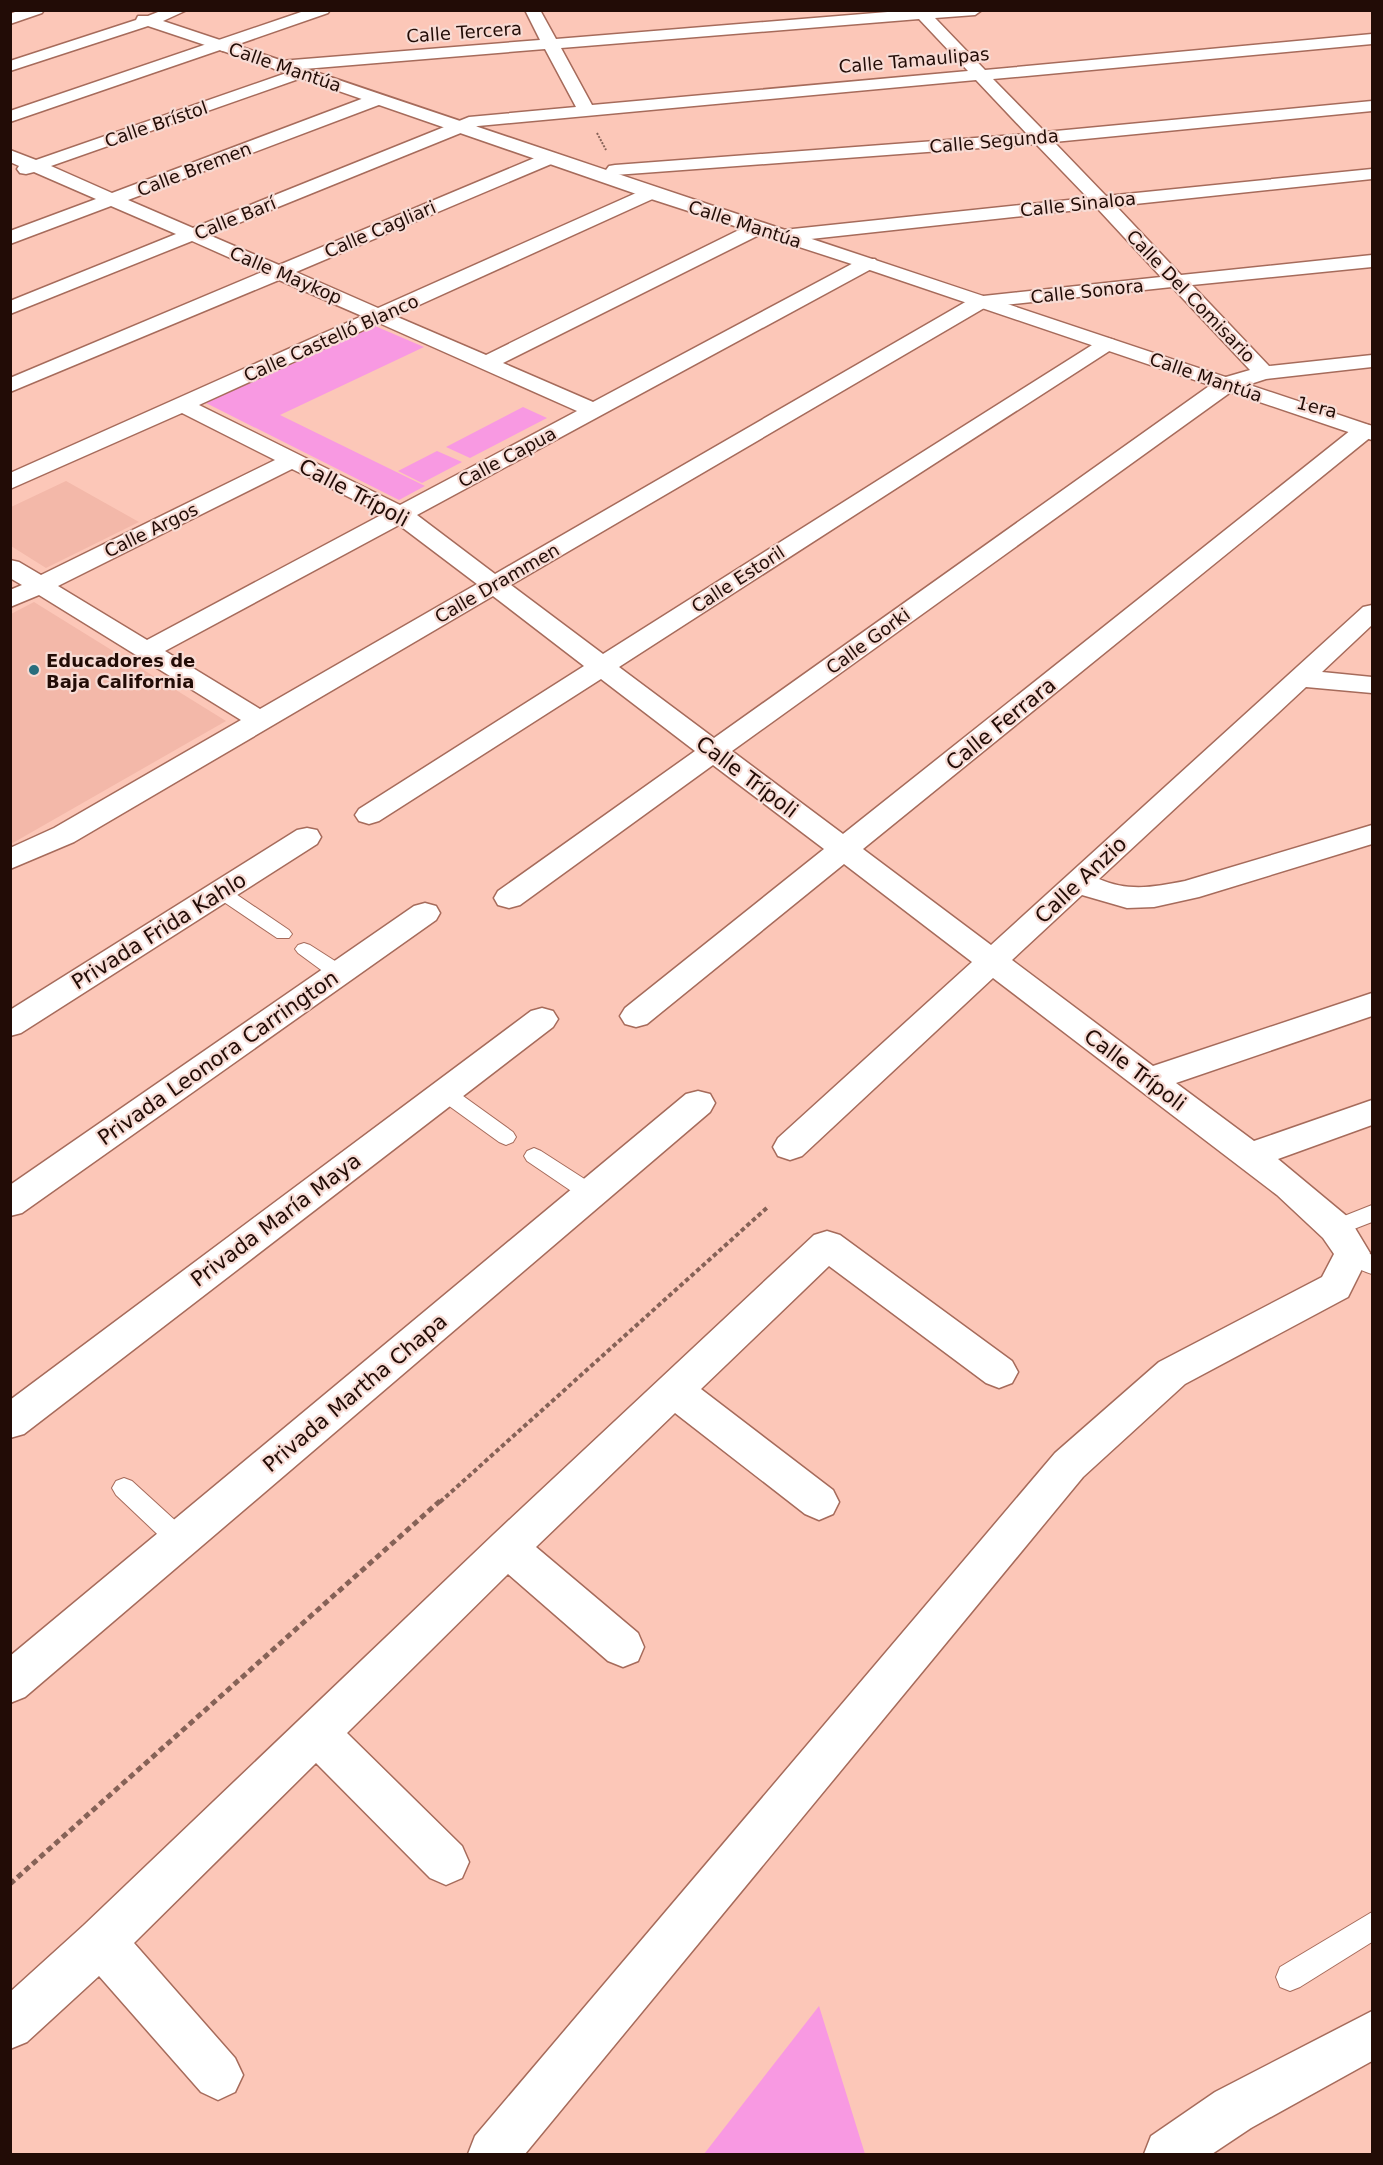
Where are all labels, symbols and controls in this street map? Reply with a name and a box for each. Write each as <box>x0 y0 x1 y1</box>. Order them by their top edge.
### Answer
street label: Calle Tercera <box>405 17 523 47</box>
street label: Calle Mantúa <box>226 38 344 96</box>
street label: Calle Tamaulipas <box>838 43 990 77</box>
street label: Calle Brístol <box>102 97 210 151</box>
street label: Calle Segunda <box>929 125 1059 157</box>
street label: Calle Bremen <box>134 138 254 200</box>
street label: Calle Sinaloa <box>1019 187 1137 221</box>
street label: Calle Barí <box>191 192 280 244</box>
street label: Calle Cagliari <box>321 196 439 262</box>
street label: Calle Mantúa <box>686 196 804 252</box>
street label: Calle Del Comisario <box>1122 225 1260 367</box>
street label: Calle Maykop <box>227 242 345 308</box>
street label: Calle Sonora <box>1029 275 1145 307</box>
street label: Calle Castelló Blanco <box>240 290 422 386</box>
street label: Calle Mantúa <box>1147 348 1265 406</box>
street label: 1era <box>1295 392 1339 422</box>
street label: Calle Capua <box>454 422 560 492</box>
street label: Calle Trípoli <box>295 454 413 532</box>
street label: Calle Argos <box>101 498 201 562</box>
street label: Calle Drammen <box>431 539 563 627</box>
street label: Calle Estoril <box>688 541 788 617</box>
street label: Calle Gorki <box>822 604 914 678</box>
place label: Educadores de Baja California <box>46 650 195 692</box>
marker: Educadores de Baja California <box>27 663 41 677</box>
street label: Calle Ferrara <box>941 673 1061 775</box>
street label: Calle Trípoli <box>692 731 802 823</box>
street label: Calle Anzio <box>1030 832 1132 928</box>
street label: Privada Frida Kahlo <box>67 868 251 994</box>
street label: Privada Leonora Carrington <box>93 966 343 1150</box>
street label: Calle Trípoli <box>1080 1024 1190 1116</box>
street label: Privada María Maya <box>186 1148 366 1292</box>
street label: Privada Martha Chapa <box>258 1309 452 1477</box>

